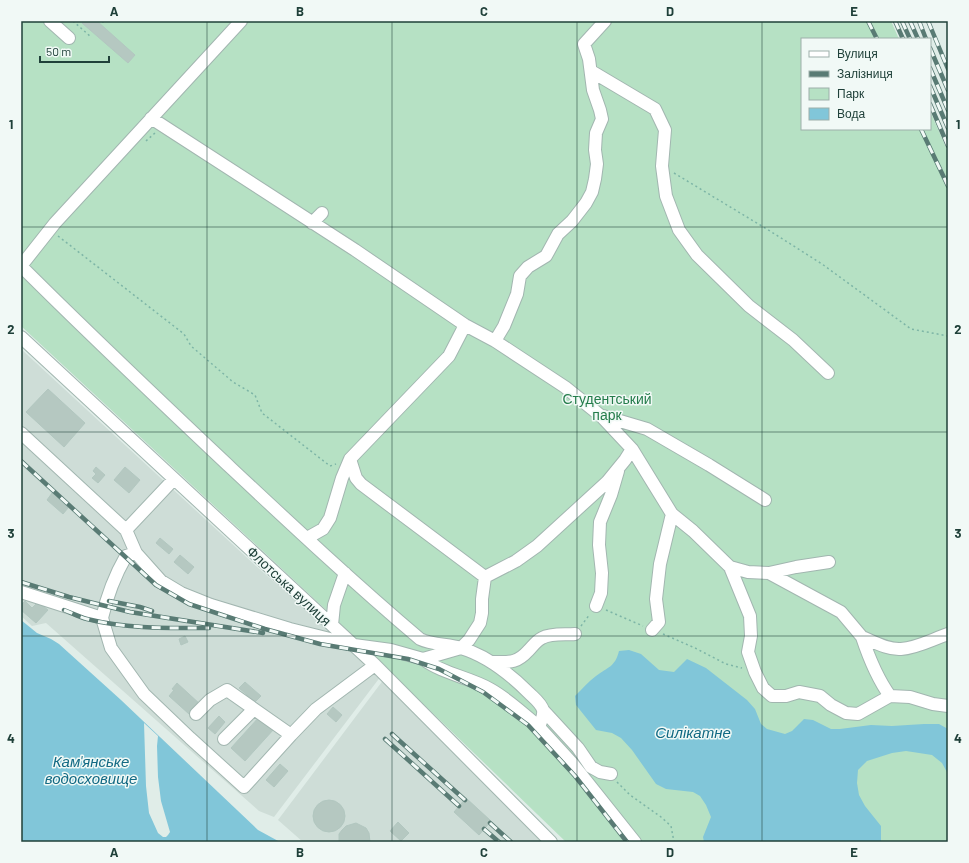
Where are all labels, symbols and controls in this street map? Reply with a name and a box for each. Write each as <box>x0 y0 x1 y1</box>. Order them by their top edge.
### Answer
text: A <box>110 3 119 19</box>
text: B <box>296 3 304 19</box>
text: C <box>480 3 488 19</box>
text: D <box>666 3 674 19</box>
text: E <box>850 3 858 19</box>
scale bar <box>40 38 109 64</box>
legend <box>801 38 931 130</box>
text: 50 m <box>46 44 71 58</box>
text: Вулиця <box>837 46 878 61</box>
text: Залізниця <box>837 66 893 81</box>
text: Парк <box>837 86 865 101</box>
text: Вода <box>837 106 865 121</box>
text: 1 <box>9 116 13 132</box>
text: 1 <box>956 116 960 132</box>
text: 2 <box>7 321 15 337</box>
text: 2 <box>954 321 962 337</box>
park label: Студентський парк <box>562 390 652 423</box>
text: 3 <box>7 525 15 541</box>
text: 3 <box>954 525 962 541</box>
street label: Флотська вулиця <box>244 542 335 629</box>
water label: Силікатне <box>655 723 731 741</box>
text: 4 <box>7 730 15 746</box>
text: 4 <box>954 730 962 746</box>
water label: Кам'янське водосховище <box>45 752 137 787</box>
text: A <box>110 844 119 860</box>
text: B <box>296 844 304 860</box>
text: C <box>480 844 488 860</box>
text: D <box>666 844 674 860</box>
text: E <box>850 844 858 860</box>

